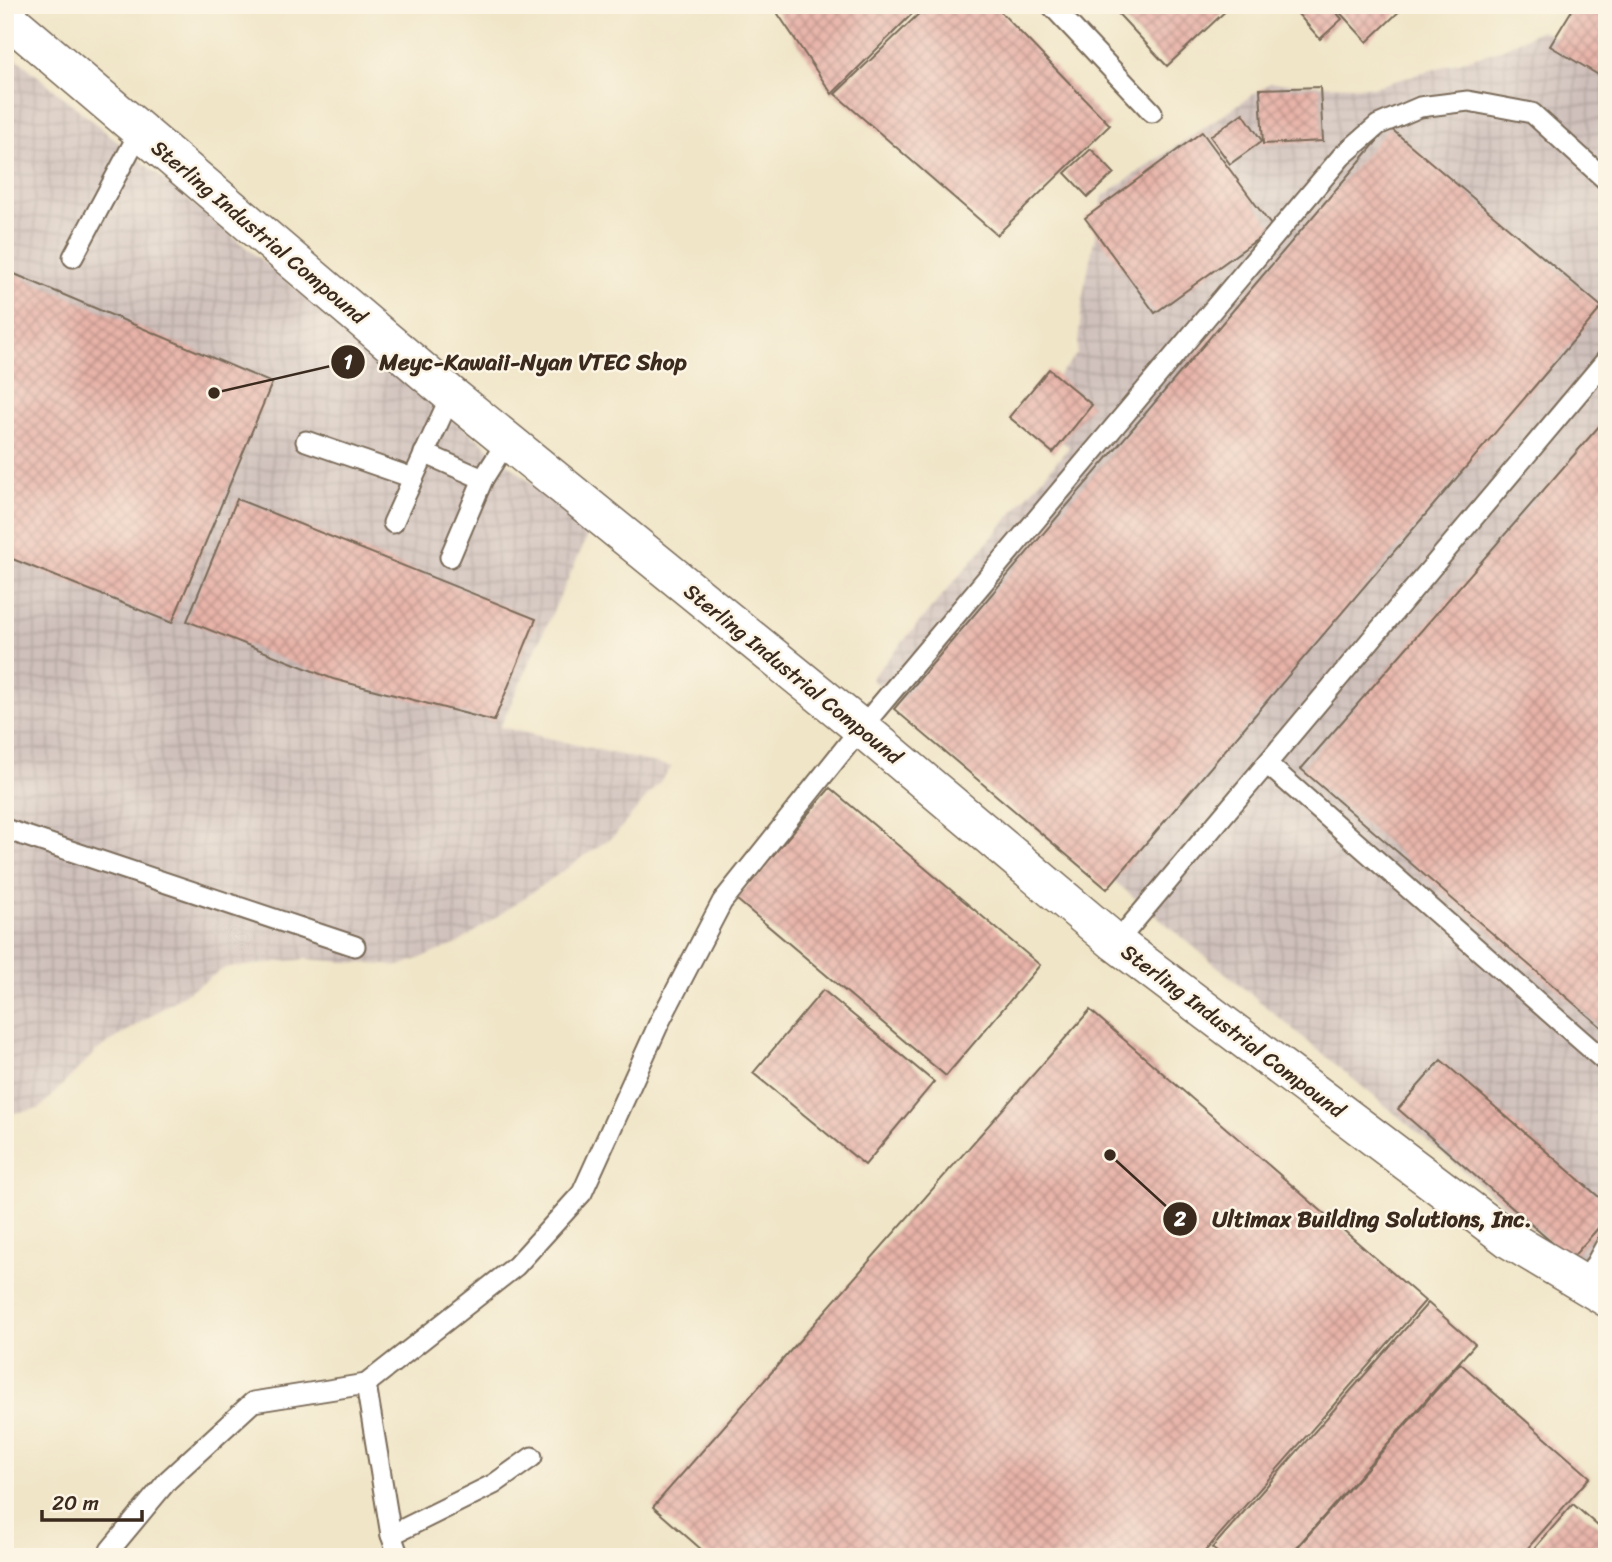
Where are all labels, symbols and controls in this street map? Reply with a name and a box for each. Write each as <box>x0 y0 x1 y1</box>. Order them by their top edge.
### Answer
street label: Sterling Industrial Compound <box>142 130 377 335</box>
callout: Meyc-Kawaii-Nyan VTEC Shop <box>330 340 701 384</box>
text: Meyc-Kawaii-Nyan VTEC Shop <box>378 342 688 383</box>
text: 1 <box>343 343 353 381</box>
street label: Sterling Industrial Compound <box>675 573 912 776</box>
street label: Sterling Industrial Compound <box>1113 934 1355 1129</box>
callout: Ultimax Building Solutions, Inc. <box>1162 1197 1547 1241</box>
text: Ultimax Building Solutions, Inc. <box>1212 1199 1532 1240</box>
text: 2 <box>1173 1200 1186 1238</box>
scale bar <box>42 1478 142 1522</box>
text: 20 m <box>52 1484 99 1522</box>

